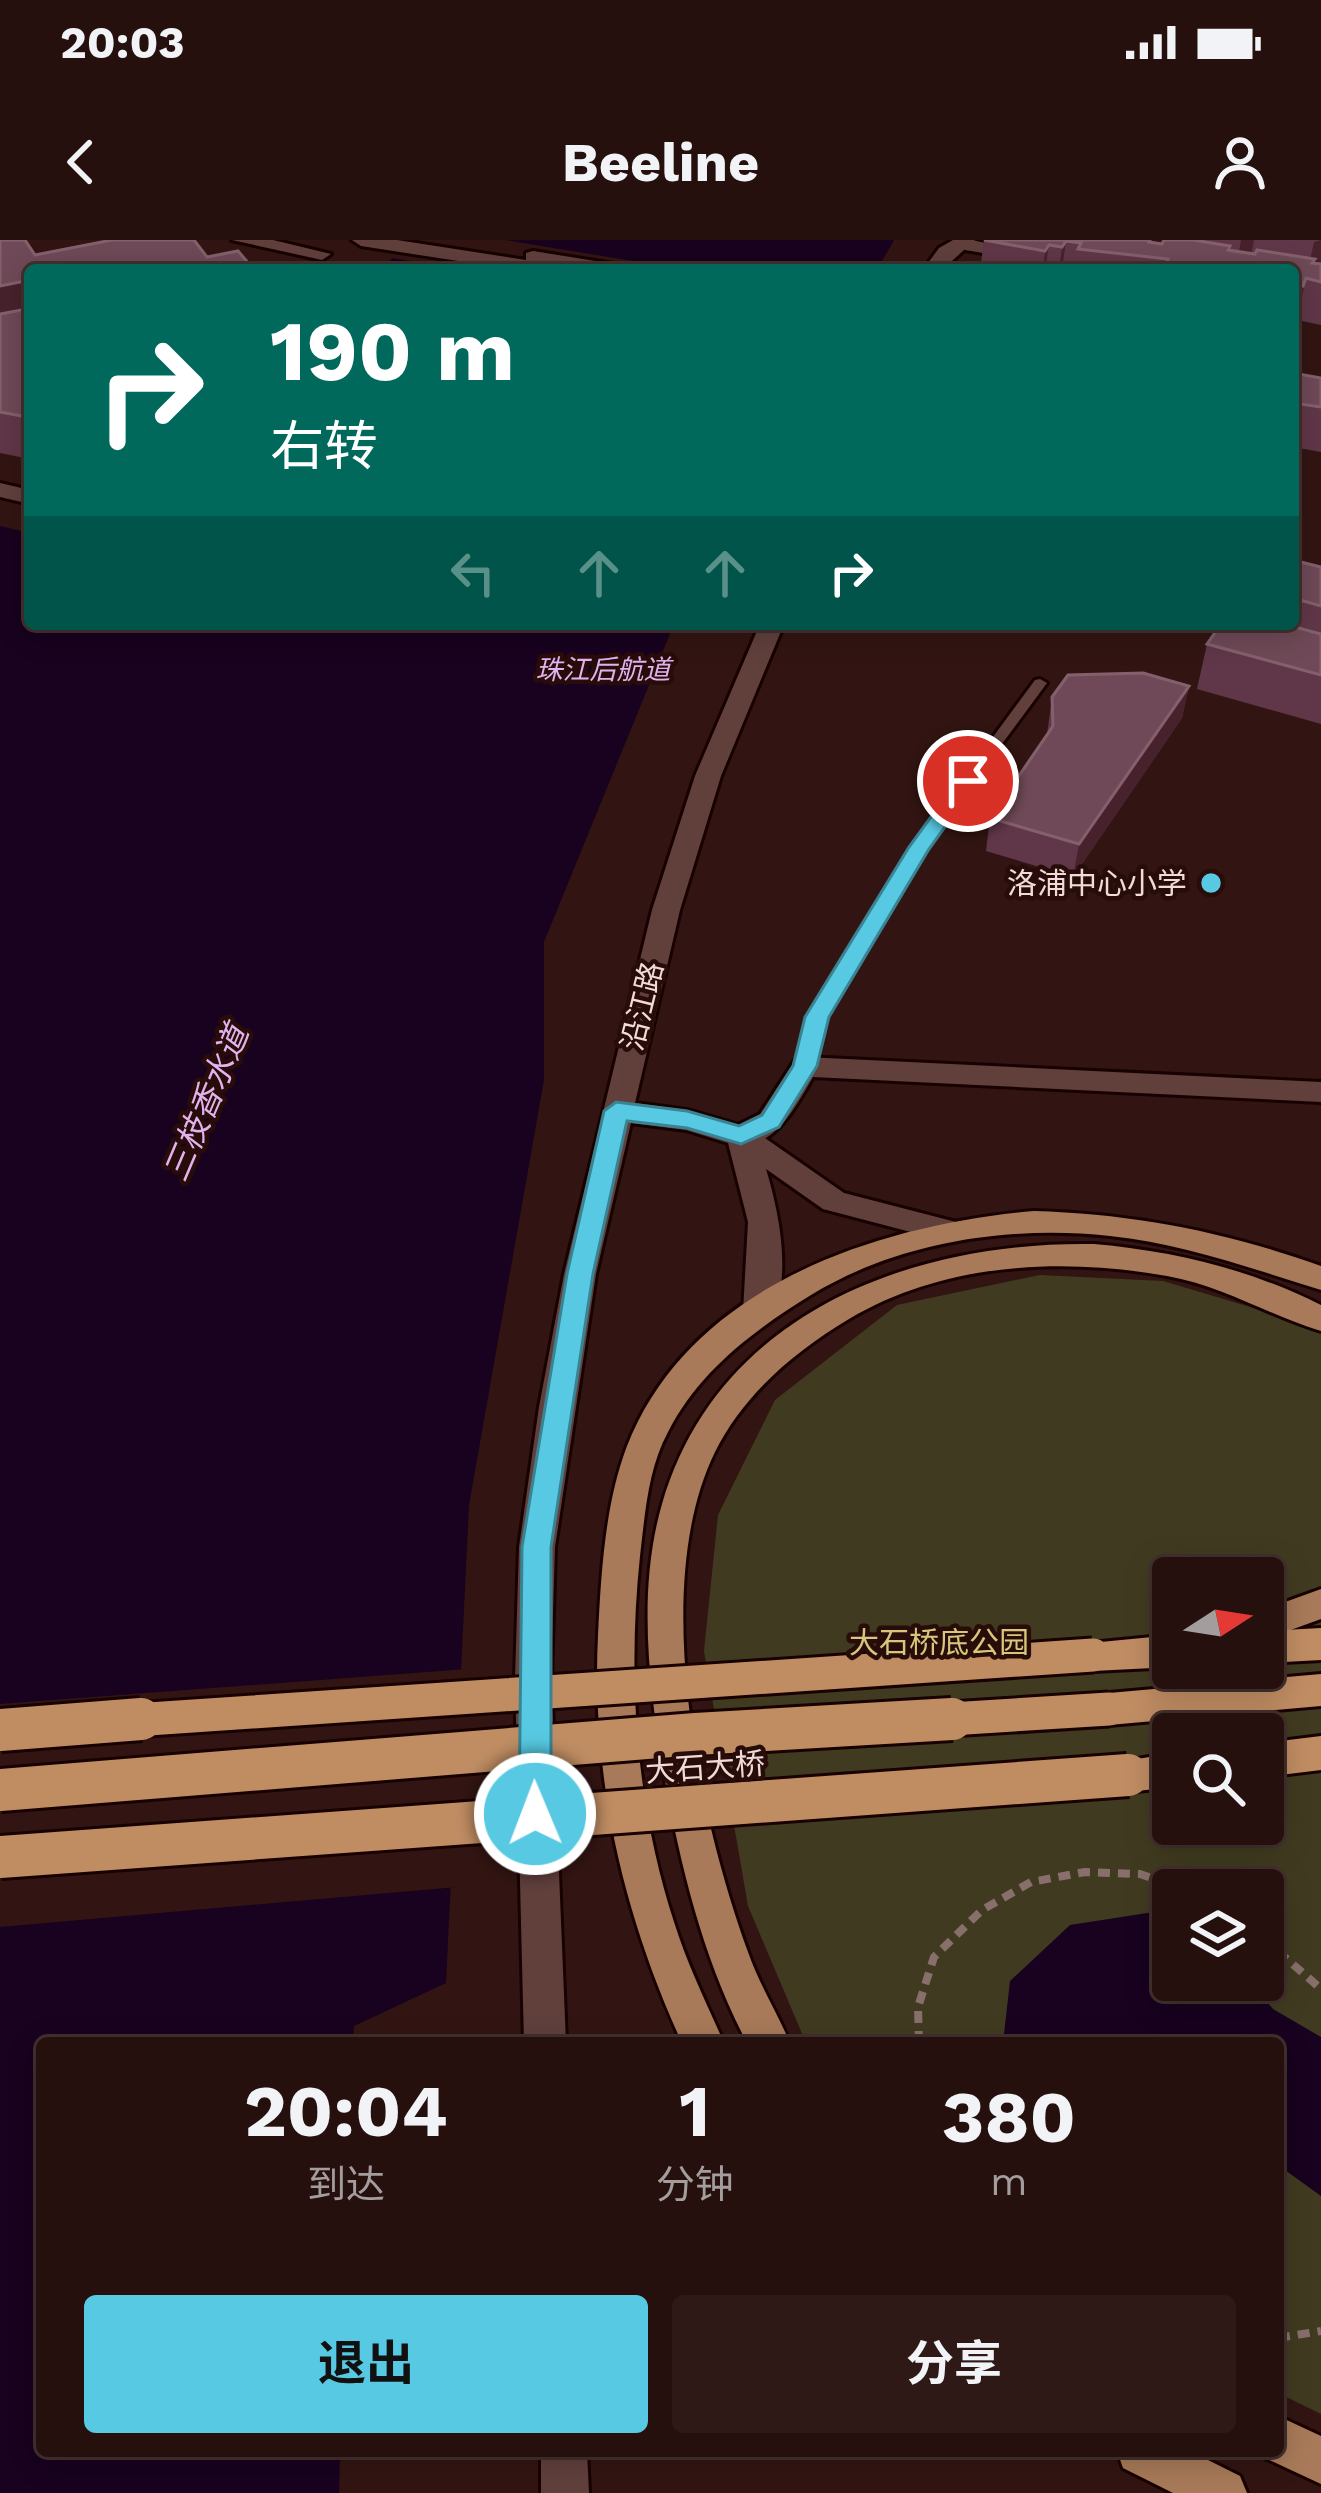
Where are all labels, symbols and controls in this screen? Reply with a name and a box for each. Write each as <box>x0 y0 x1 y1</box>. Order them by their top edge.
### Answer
text: 20:03 <box>60 16 185 69</box>
icon: back <box>48 129 114 195</box>
icon: person <box>1207 129 1273 195</box>
text: Beeline <box>562 131 759 194</box>
text: 190 m <box>270 302 515 400</box>
icon: right <box>72 312 228 468</box>
text: 右转 <box>270 415 378 478</box>
icon: left <box>440 540 506 606</box>
icon: ahead <box>566 540 632 606</box>
icon: ahead <box>692 540 758 606</box>
icon: right <box>818 540 884 606</box>
water label: 珠江后航道 <box>536 654 674 686</box>
pin <box>917 730 1019 832</box>
icon: arrive <box>935 748 1001 814</box>
place label: 洛浦中心小学 <box>1007 866 1187 901</box>
marker: 洛浦中心小学 <box>1198 870 1224 896</box>
street label: 沿江路 <box>614 958 670 1054</box>
water label: 三枝香水道 <box>156 1015 258 1187</box>
north arrow <box>1152 1557 1284 1689</box>
map controls <box>1152 1557 1284 2001</box>
park label: 大石桥底公园 <box>849 1625 1029 1660</box>
button: search <box>1152 1713 1284 1845</box>
street label: 大石大桥 <box>644 1745 766 1789</box>
position arrow <box>472 1751 598 1877</box>
button: layers <box>1152 1869 1284 2001</box>
text: 20:04 <box>244 2069 448 2153</box>
text: 1 <box>679 2069 710 2153</box>
text: 380 <box>942 2075 1076 2159</box>
text: m <box>990 2159 1027 2204</box>
text: 到达 <box>307 2162 385 2207</box>
text: 分钟 <box>656 2162 734 2207</box>
button: 退出 <box>84 2295 648 2433</box>
button: 分享 <box>672 2295 1236 2433</box>

